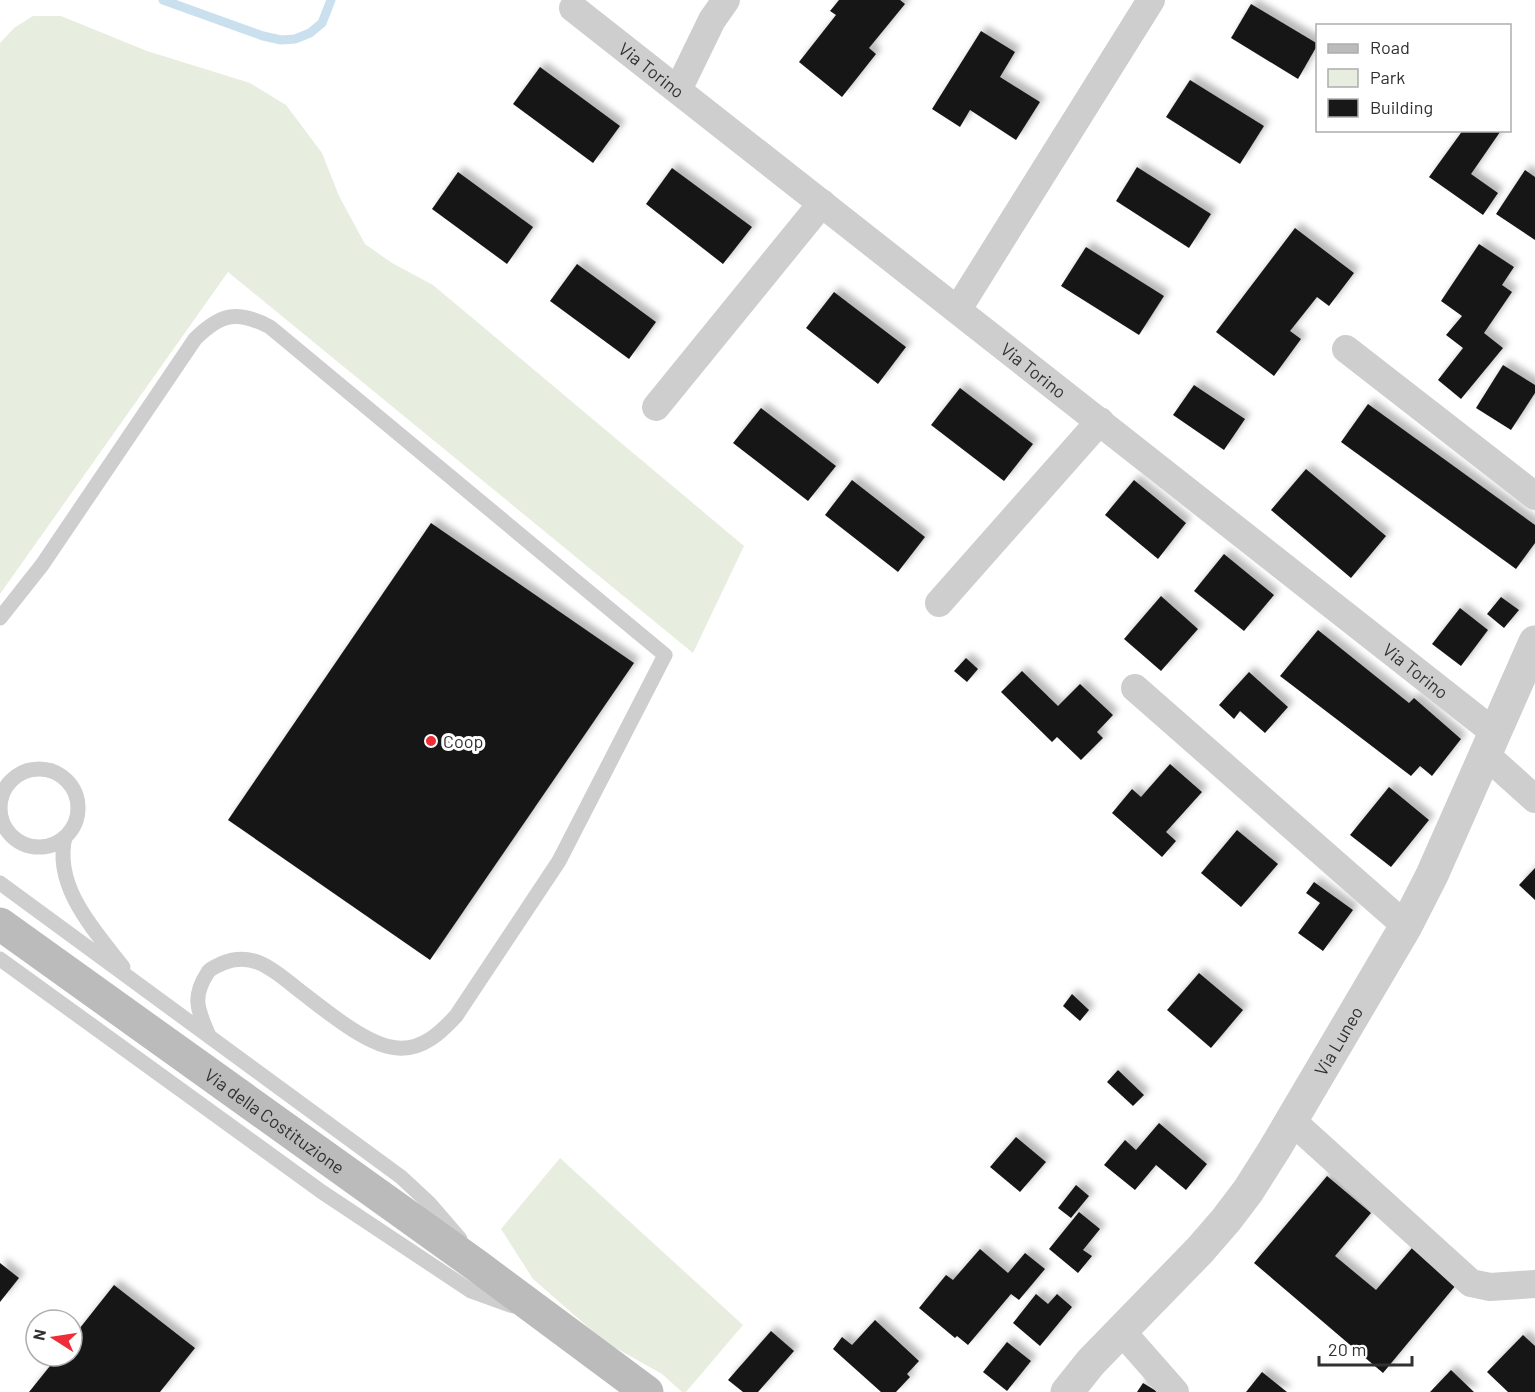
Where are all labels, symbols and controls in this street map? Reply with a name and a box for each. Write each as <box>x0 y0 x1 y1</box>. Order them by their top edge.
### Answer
legend <box>1316 24 1511 132</box>
text: Road <box>1370 36 1410 58</box>
street label: Via Torino <box>614 37 689 102</box>
text: Park <box>1370 66 1405 88</box>
text: Building <box>1370 96 1433 118</box>
street label: Via Torino <box>996 338 1071 403</box>
street label: Via Torino <box>1378 638 1453 703</box>
place label: Coop <box>443 730 483 752</box>
marker: Coop <box>424 734 438 748</box>
street label: Via Luneo <box>1309 1002 1367 1080</box>
street label: Via della Costituzione <box>201 1063 349 1178</box>
north arrow <box>24 1308 84 1368</box>
text: N <box>28 1328 49 1342</box>
scale bar <box>1319 1329 1412 1367</box>
text: 20 m <box>1328 1338 1366 1360</box>

